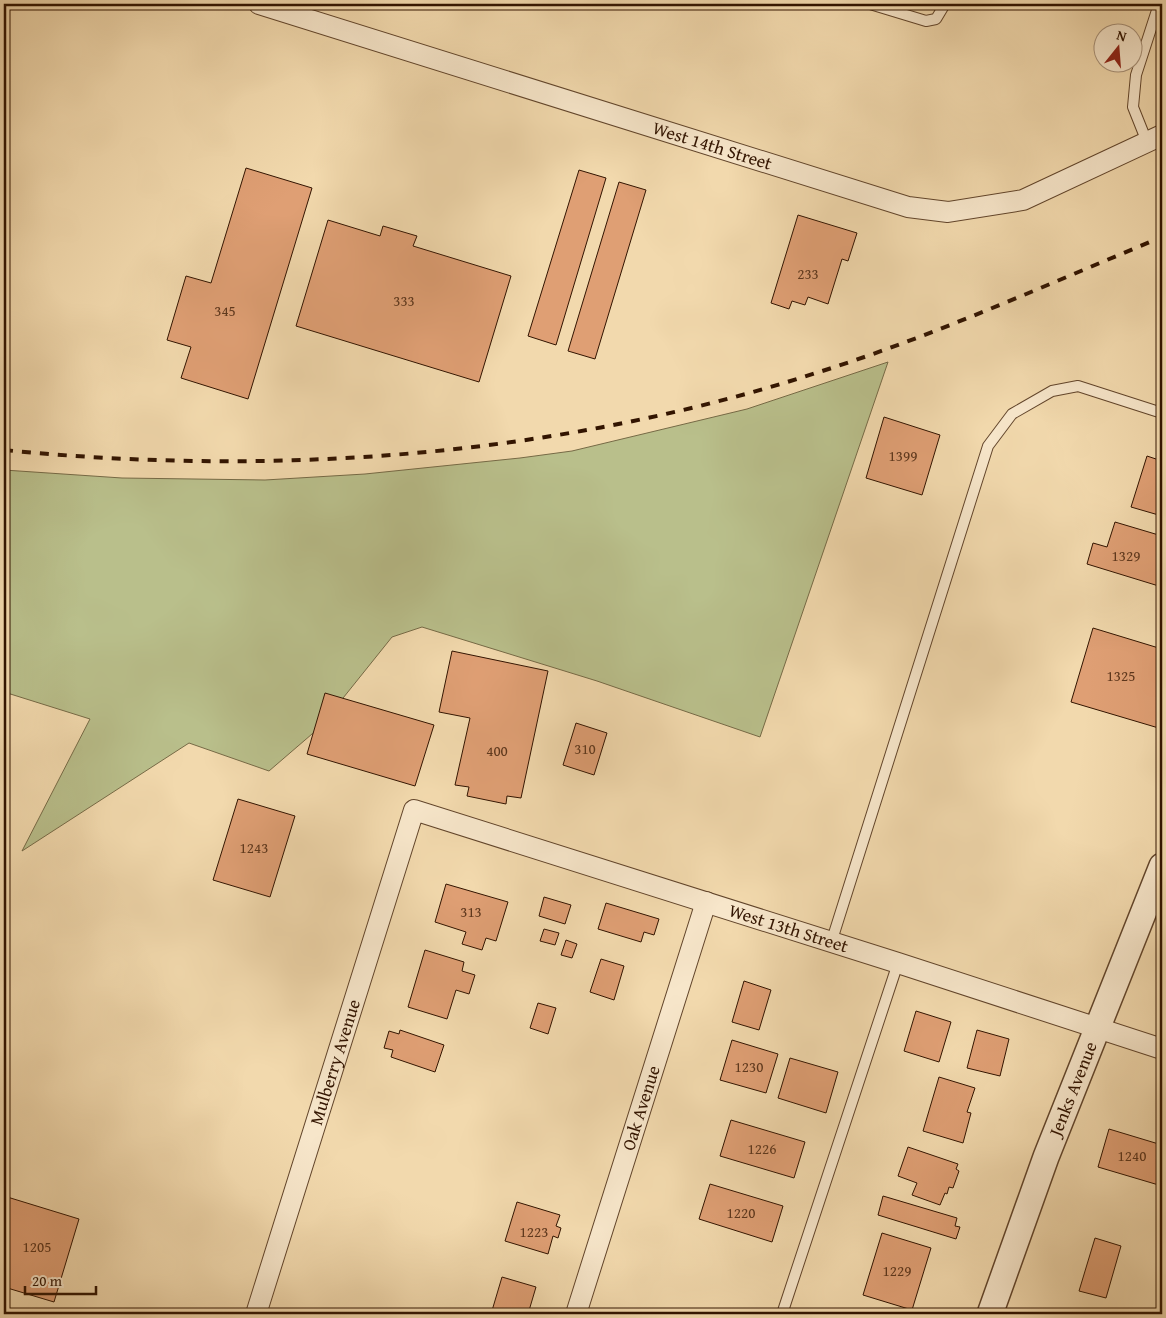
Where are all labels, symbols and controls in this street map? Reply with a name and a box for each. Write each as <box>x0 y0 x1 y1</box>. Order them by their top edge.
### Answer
north arrow <box>1094 22 1144 72</box>
text: N <box>1114 25 1130 47</box>
street label: West 14th Street <box>649 114 776 177</box>
house number: 233 <box>797 263 819 284</box>
house number: 333 <box>393 290 415 311</box>
house number: 345 <box>214 300 236 321</box>
house number: 1399 <box>889 445 917 466</box>
house number: 1329 <box>1112 545 1140 566</box>
house number: 1325 <box>1107 665 1135 686</box>
house number: 310 <box>574 738 596 759</box>
house number: 400 <box>486 740 508 761</box>
house number: 1243 <box>240 837 268 858</box>
street label: West 13th Street <box>726 896 852 960</box>
house number: 313 <box>460 901 482 922</box>
street label: Mulberry Avenue <box>302 996 367 1128</box>
street label: Jenks Avenue <box>1041 1037 1104 1142</box>
house number: 1230 <box>735 1056 763 1077</box>
street label: Oak Avenue <box>614 1062 667 1154</box>
house number: 1226 <box>748 1138 776 1159</box>
house number: 1240 <box>1118 1145 1146 1166</box>
house number: 1220 <box>727 1202 755 1223</box>
house number: 1223 <box>520 1221 548 1242</box>
house number: 1205 <box>23 1236 51 1257</box>
house number: 1229 <box>883 1260 911 1281</box>
scale bar <box>25 1263 96 1295</box>
text: 20 m <box>32 1270 63 1291</box>

